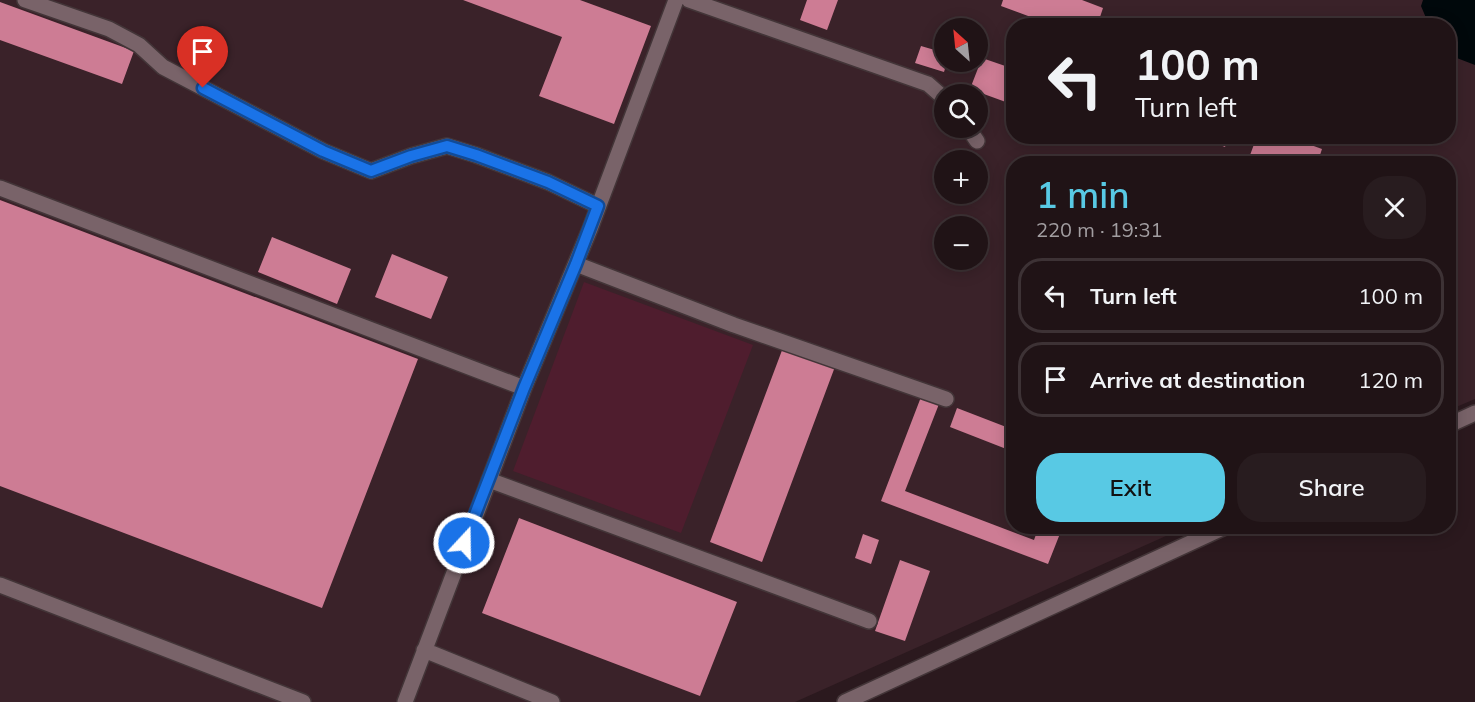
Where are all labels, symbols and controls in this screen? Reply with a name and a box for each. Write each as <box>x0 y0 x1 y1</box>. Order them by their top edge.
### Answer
north arrow <box>934 18 988 72</box>
map controls <box>934 18 988 270</box>
pin <box>177 26 228 88</box>
icon: arrive <box>186 35 219 68</box>
text: 100 m <box>1135 38 1260 91</box>
icon: left <box>1036 42 1114 120</box>
button: search <box>934 84 988 138</box>
text: Turn left <box>1135 90 1237 124</box>
button: + <box>934 150 988 204</box>
text: 1 min <box>1036 172 1130 217</box>
button: close <box>1363 176 1426 239</box>
button: − <box>934 216 988 270</box>
text: 220 m · 19:31 <box>1036 217 1162 242</box>
icon: left <box>1039 279 1072 312</box>
text: Turn left <box>1090 282 1177 310</box>
text: 100 m <box>1358 282 1423 310</box>
icon: arrive <box>1039 363 1072 396</box>
text: Arrive at destination <box>1090 366 1305 394</box>
text: 120 m <box>1358 366 1423 394</box>
button: Exit <box>1036 453 1225 522</box>
button: Share <box>1237 453 1426 522</box>
position arrow <box>432 511 496 575</box>

